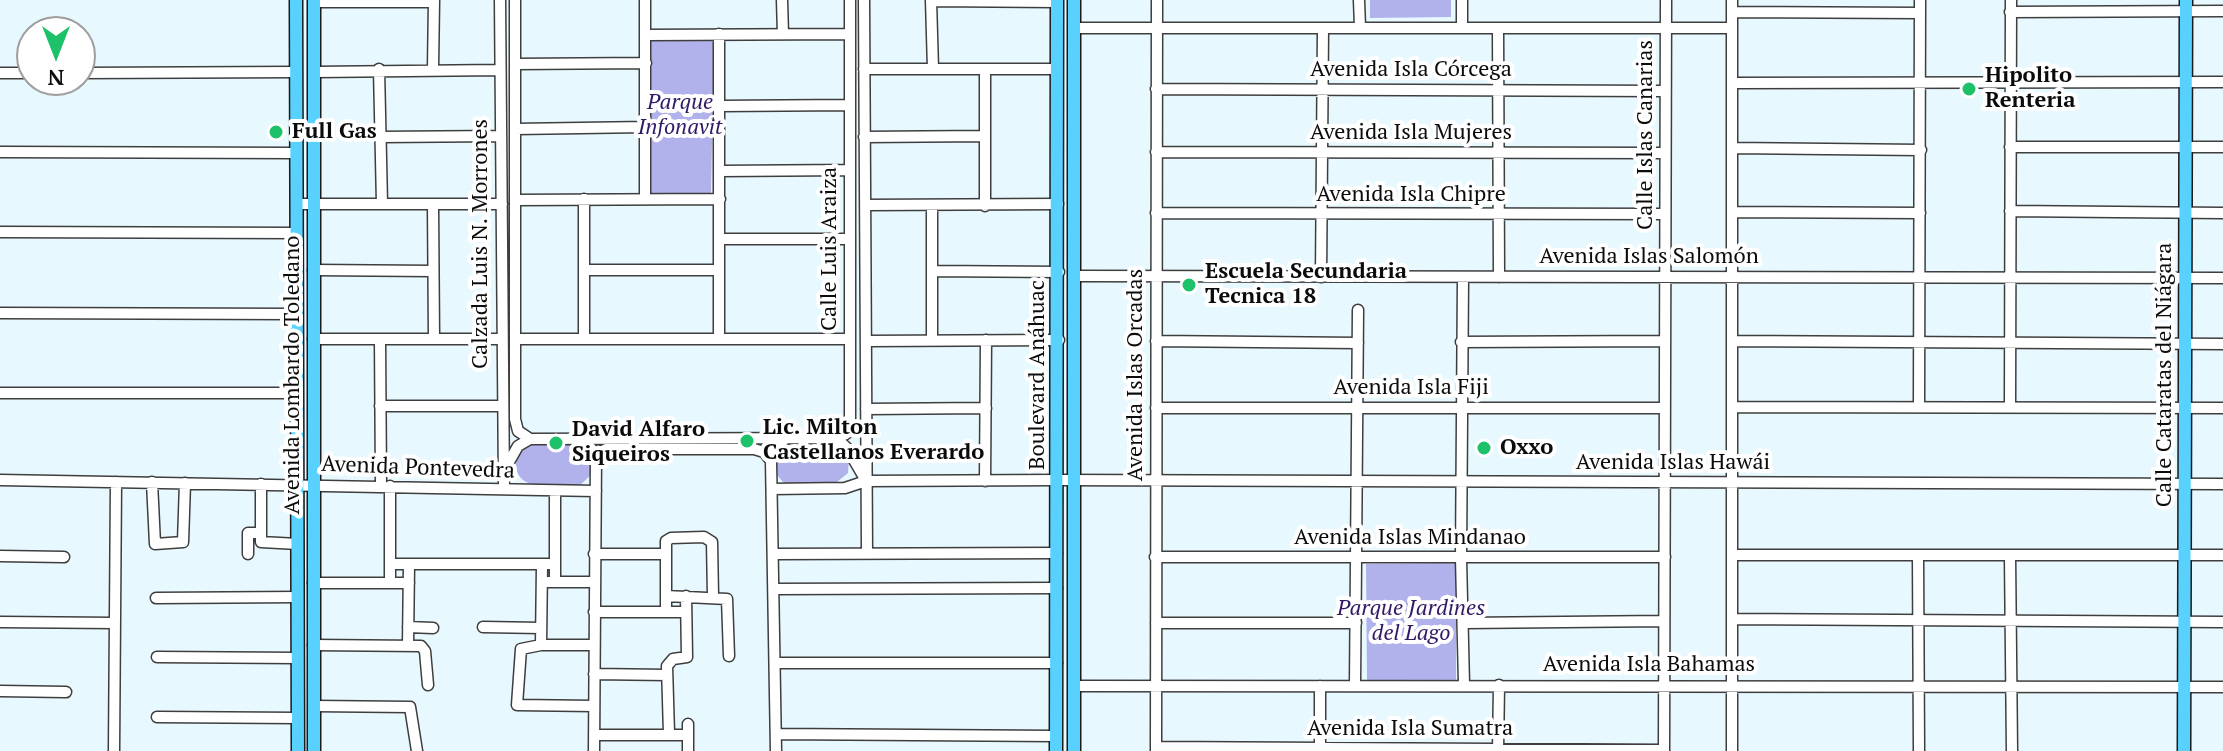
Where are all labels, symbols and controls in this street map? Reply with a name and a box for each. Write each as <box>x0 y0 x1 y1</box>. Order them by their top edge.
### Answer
north arrow <box>16 16 96 96</box>
street label: Calle Islas Canarias <box>1633 40 1659 230</box>
street label: Avenida Isla Córcega <box>1310 57 1512 83</box>
place label: Hipolito Renteria <box>1985 63 2075 114</box>
text: N <box>48 64 64 93</box>
marker: Hipolito Renteria <box>1960 80 1978 98</box>
park label: Parque Infonavit <box>638 90 722 142</box>
place label: Full Gas <box>292 119 377 145</box>
street label: Calzada Luis N. Morrones <box>468 119 494 369</box>
street label: Avenida Isla Mujeres <box>1310 120 1512 146</box>
marker: Full Gas <box>267 123 285 141</box>
street label: Calle Luis Araiza <box>817 167 843 331</box>
street label: Avenida Isla Chipre <box>1316 182 1506 208</box>
street label: Avenida Lombardo Toledano <box>280 236 306 514</box>
street label: Calle Cataratas del Niágara <box>2152 243 2178 507</box>
street label: Avenida Islas Salomón <box>1539 244 1759 270</box>
place label: Escuela Secundaria Tecnica 18 <box>1205 259 1407 310</box>
street label: Avenida Islas Orcadas <box>1123 269 1149 481</box>
marker: Escuela Secundaria Tecnica 18 <box>1180 276 1198 294</box>
street label: Boulevard Anáhuac <box>1025 280 1051 470</box>
street label: Avenida Isla Fiji <box>1333 375 1489 401</box>
place label: Lic. Milton Castellanos Everardo <box>763 415 984 466</box>
place label: David Alfaro Siqueiros <box>572 417 705 468</box>
marker: Lic. Milton Castellanos Everardo <box>738 432 756 450</box>
marker: David Alfaro Siqueiros <box>547 434 565 452</box>
place label: Oxxo <box>1500 435 1553 461</box>
marker: Oxxo <box>1475 439 1493 457</box>
street label: Avenida Islas Hawái <box>1576 450 1770 476</box>
street label: Avenida Pontevedra <box>321 451 515 485</box>
street label: Avenida Islas Mindanao <box>1294 525 1526 551</box>
park label: Parque Jardines del Lago <box>1337 596 1485 648</box>
street label: Avenida Isla Bahamas <box>1543 652 1755 678</box>
street label: Avenida Isla Sumatra <box>1307 716 1513 742</box>

